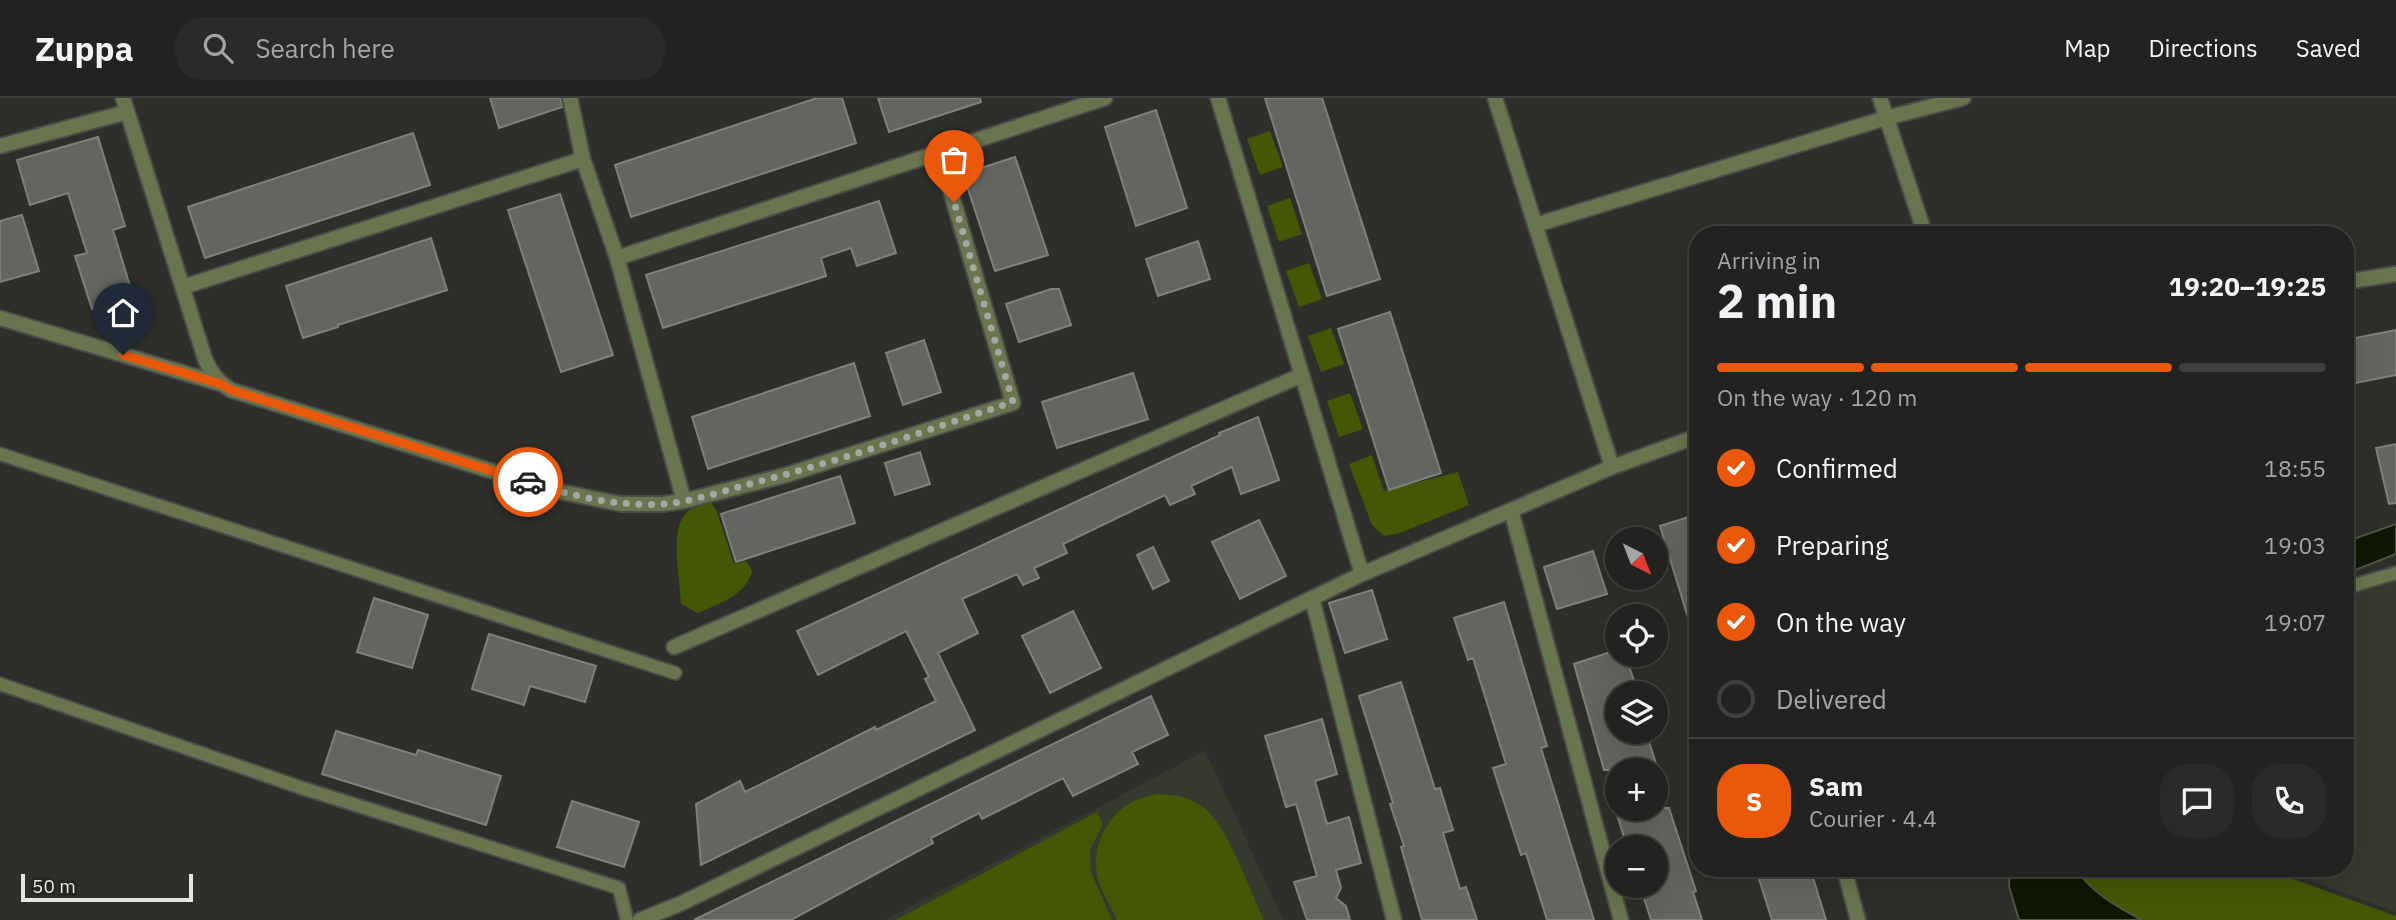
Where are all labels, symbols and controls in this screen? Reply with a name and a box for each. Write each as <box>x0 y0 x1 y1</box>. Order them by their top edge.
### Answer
search box <box>175 17 665 80</box>
text: Zuppa <box>35 27 133 70</box>
icon: search <box>199 29 237 67</box>
text: Search here <box>255 31 395 65</box>
text: Map <box>2064 32 2110 64</box>
text: Directions <box>2148 32 2258 64</box>
text: Saved <box>2296 32 2361 64</box>
pin <box>924 130 984 202</box>
icon: bag <box>935 141 973 179</box>
text: Arriving in <box>1717 245 1821 275</box>
text: 19:20–19:25 <box>2169 269 2326 303</box>
text: 2 min <box>1717 271 1837 331</box>
pin <box>93 283 153 355</box>
icon: home <box>104 294 142 332</box>
text: On the way · 120 m <box>1717 382 1917 412</box>
courier <box>493 447 563 517</box>
icon: check <box>1717 449 1755 487</box>
text: Confirmed <box>1776 451 1898 485</box>
text: 18:55 <box>2264 453 2326 483</box>
icon: car <box>509 463 547 501</box>
icon: check <box>1717 526 1755 564</box>
north arrow <box>1605 527 1668 590</box>
map controls <box>1605 527 1668 898</box>
text: Preparing <box>1776 528 1889 562</box>
text: 19:03 <box>2264 530 2326 560</box>
icon: check <box>1717 603 1755 641</box>
button: locate <box>1605 604 1668 667</box>
text: On the way <box>1776 605 1906 639</box>
text: 19:07 <box>2264 607 2326 637</box>
button: layers <box>1605 681 1668 744</box>
text: Delivered <box>1776 682 1887 716</box>
button: + <box>1605 758 1668 821</box>
button: chat <box>2160 764 2234 838</box>
button: phone <box>2252 764 2326 838</box>
text: Sam <box>1809 769 1863 803</box>
text: S <box>1746 784 1762 818</box>
text: Courier · 4.4 <box>1809 803 1937 833</box>
button: − <box>1605 835 1668 898</box>
scale bar <box>21 871 192 903</box>
text: 50 m <box>32 874 76 898</box>

